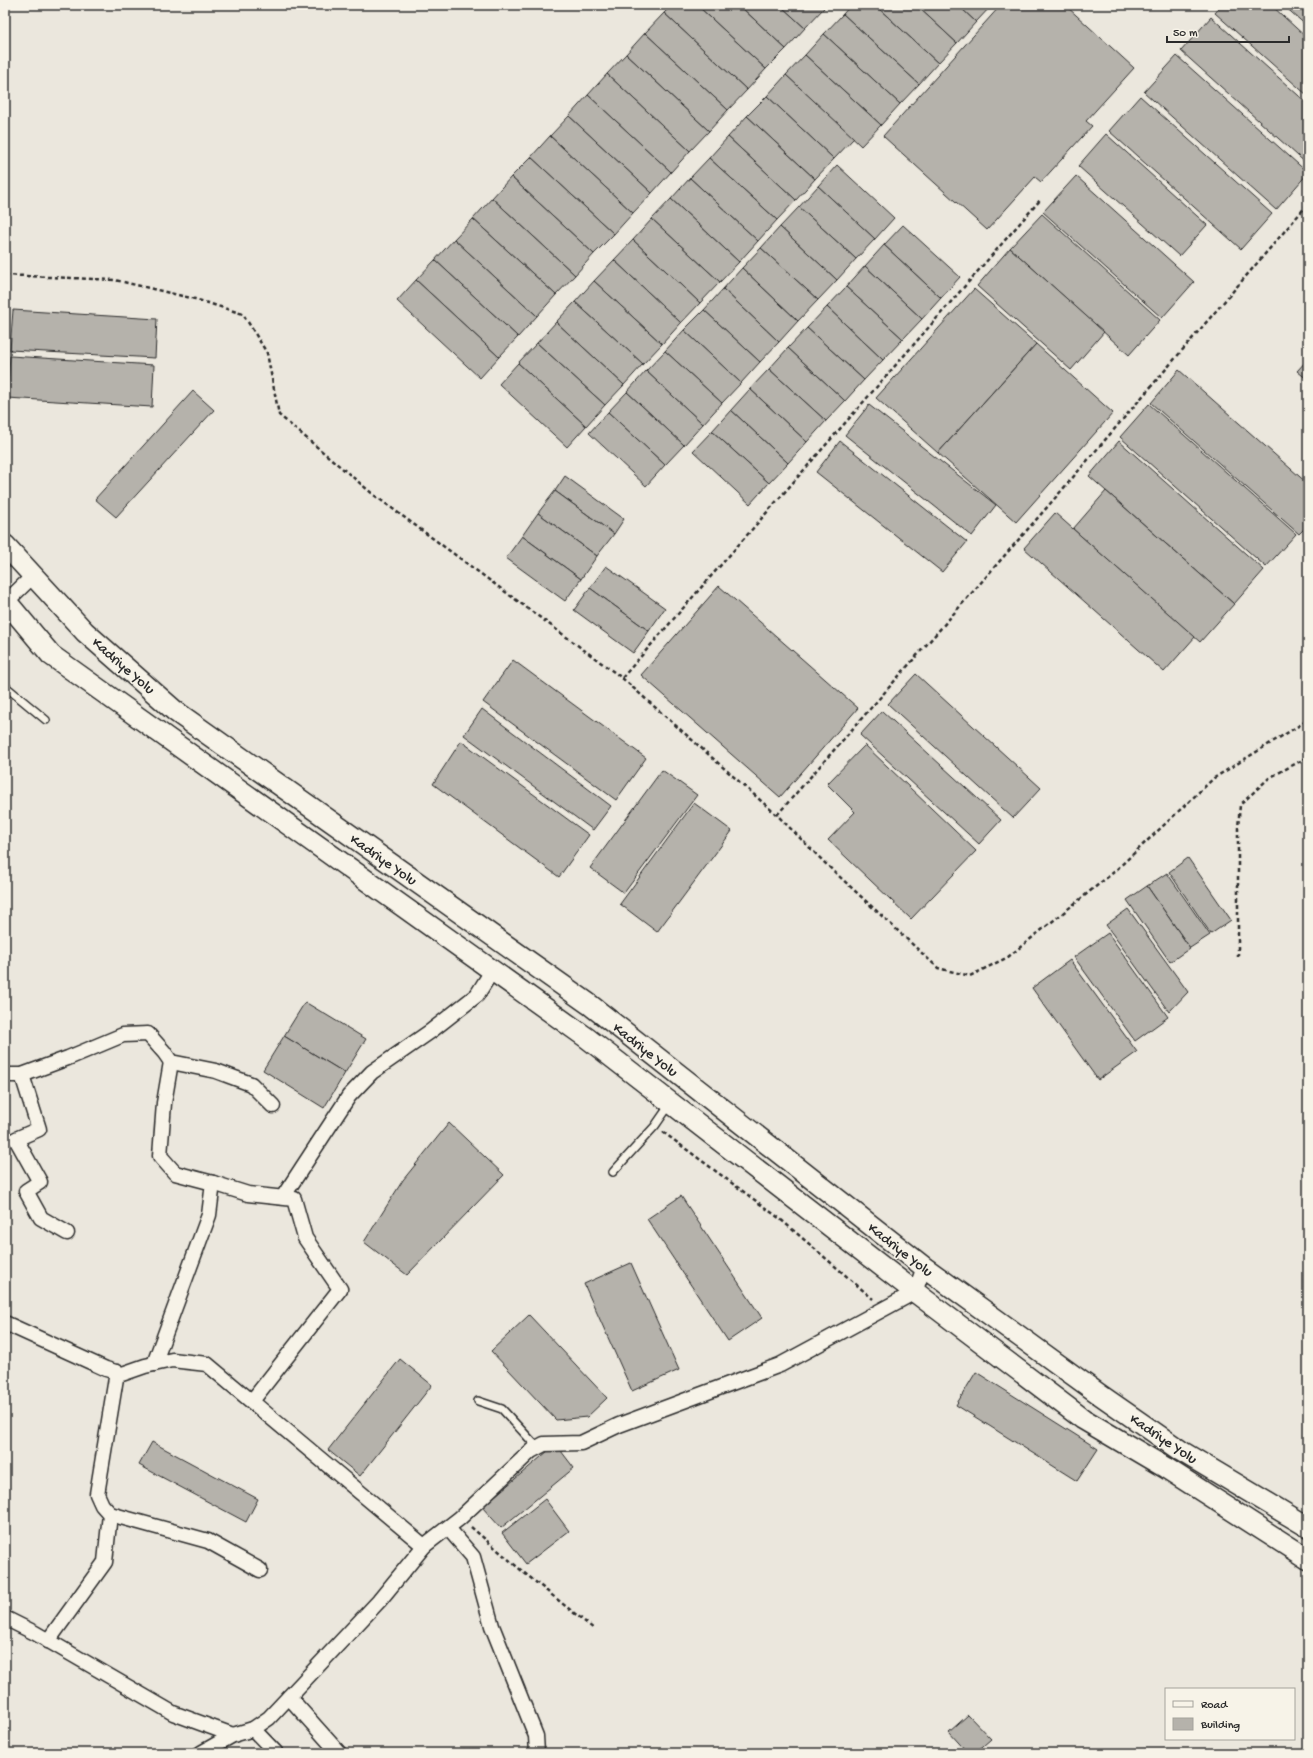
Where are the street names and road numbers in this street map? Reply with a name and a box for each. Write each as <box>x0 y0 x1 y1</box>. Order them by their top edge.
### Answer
street label: Kadriye Yolu <box>87 634 158 699</box>
street label: Kadriye Yolu <box>346 831 420 890</box>
street label: Kadriye Yolu <box>609 1020 681 1082</box>
street label: Kadriye Yolu <box>864 1220 936 1282</box>
street label: Kadriye Yolu <box>1126 1410 1200 1469</box>

